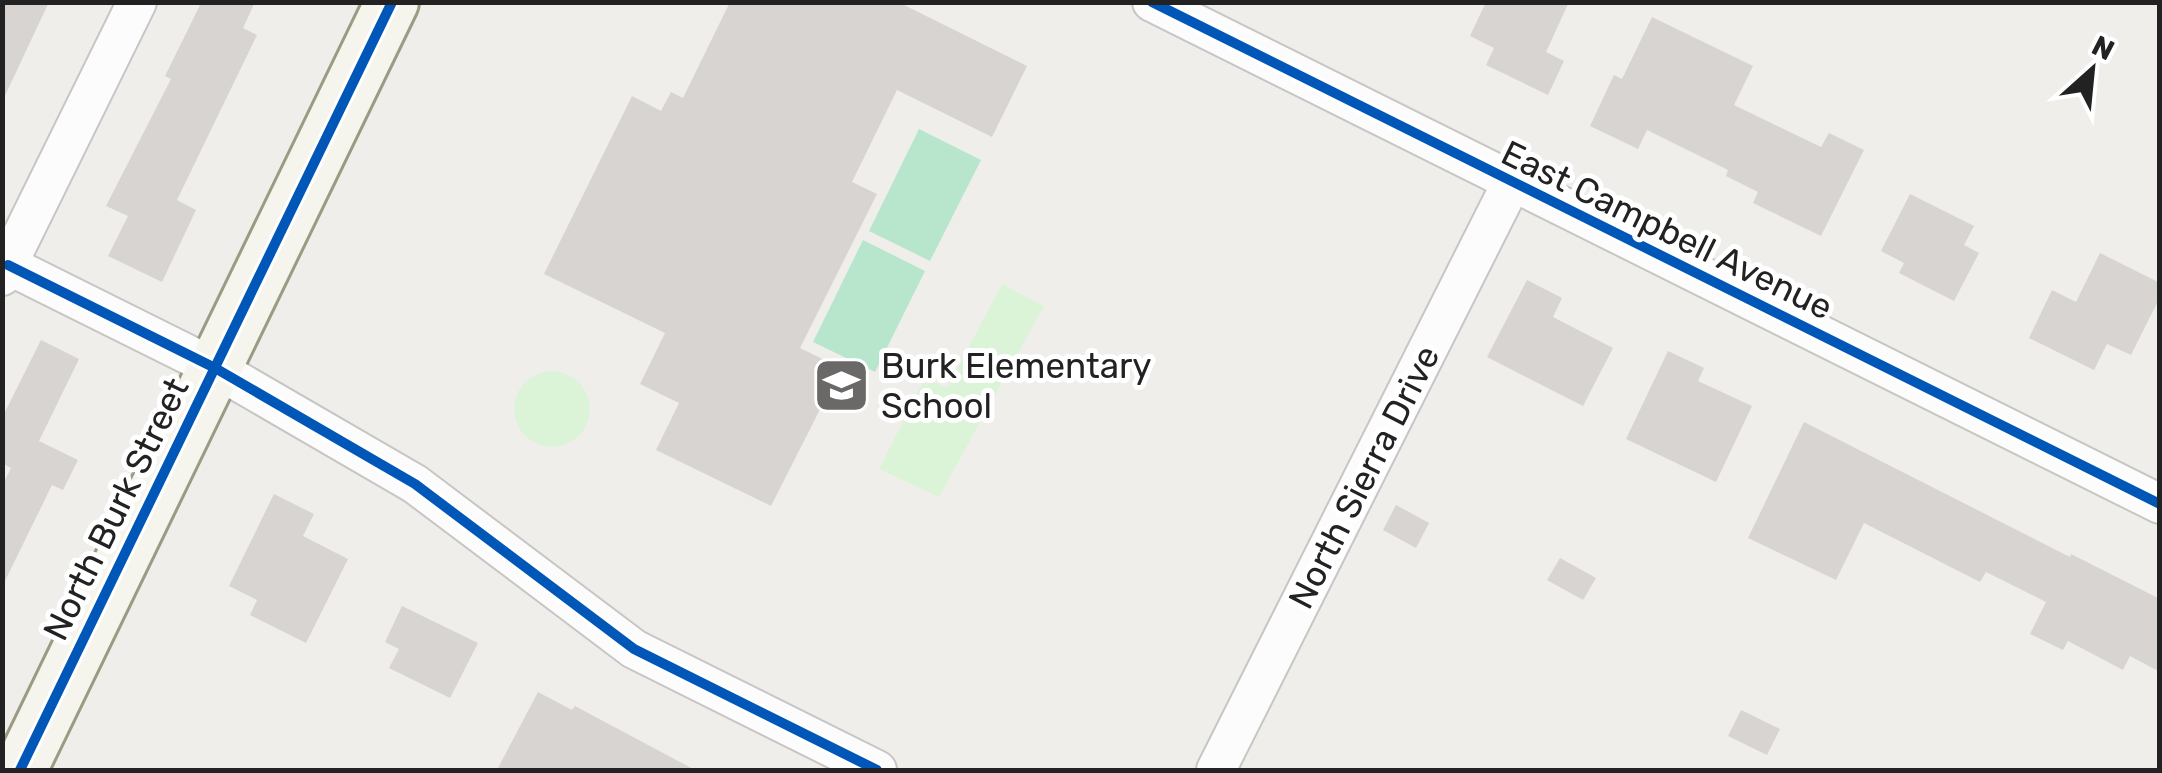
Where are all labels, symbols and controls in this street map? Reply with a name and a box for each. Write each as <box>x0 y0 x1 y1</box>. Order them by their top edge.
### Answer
north arrow <box>2042 20 2142 120</box>
text: N <box>2087 29 2120 67</box>
street label: East Campbell Avenue <box>1495 132 1839 328</box>
street label: North Sierra Drive <box>1280 338 1448 616</box>
place label: Burk Elementary School <box>881 345 1152 427</box>
school or university icon: Burk Elementary School <box>812 356 872 416</box>
street label: North Burk Street <box>34 371 198 647</box>

